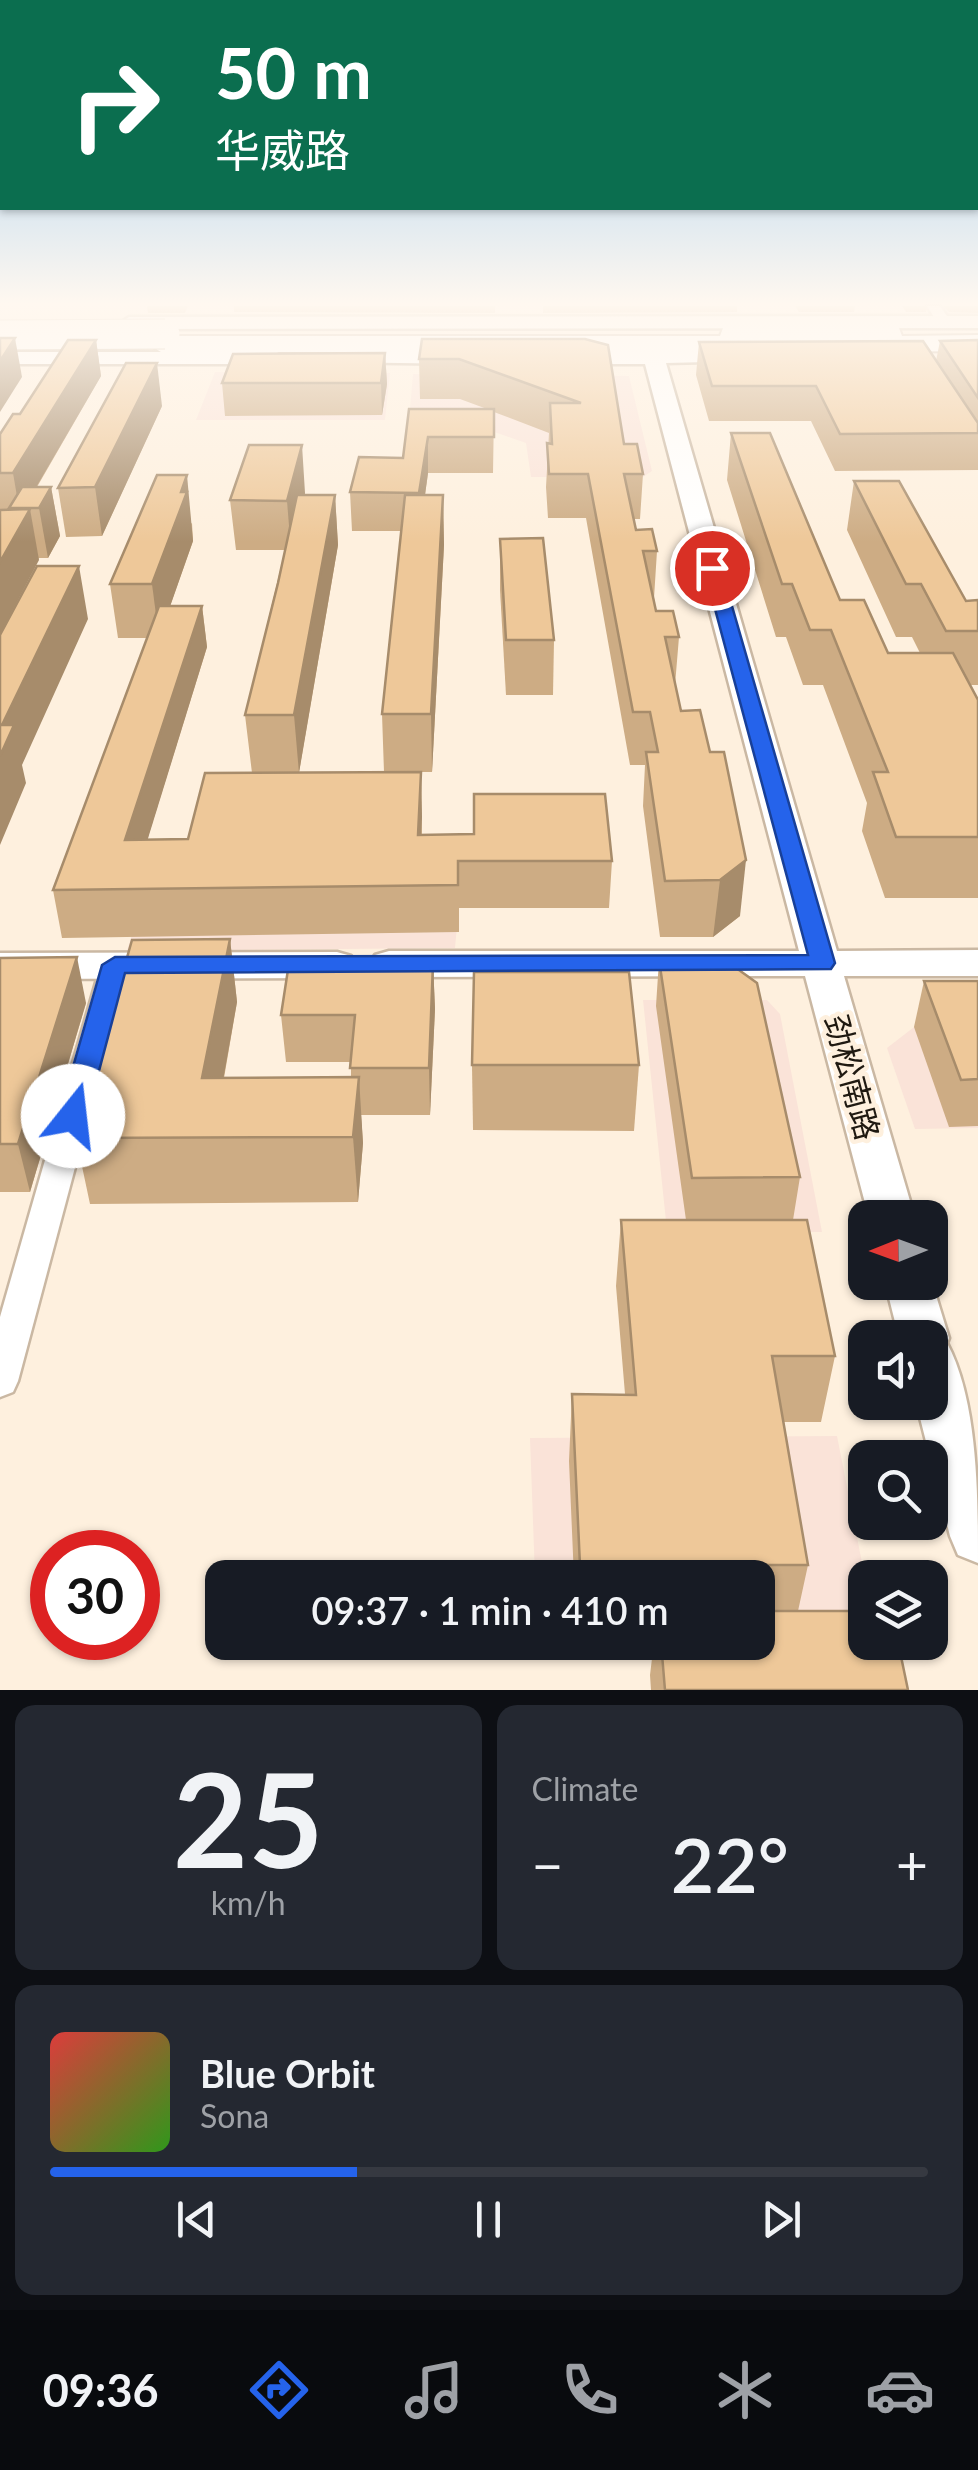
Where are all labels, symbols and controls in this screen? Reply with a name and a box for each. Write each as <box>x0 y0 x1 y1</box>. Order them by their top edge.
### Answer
text: 50 m <box>215 30 372 114</box>
icon: right <box>50 40 180 170</box>
text: 华威路 <box>215 123 350 177</box>
pin <box>670 526 755 611</box>
icon: arrive <box>685 541 740 596</box>
street label: 劲松南路 <box>818 1010 888 1144</box>
position arrow <box>21 1064 125 1168</box>
north arrow <box>848 1200 948 1300</box>
map controls <box>848 1200 948 1660</box>
button: sound <box>848 1320 948 1420</box>
button: search <box>848 1440 948 1540</box>
speed limit sign: 30 <box>30 1530 160 1660</box>
button: layers <box>848 1560 948 1660</box>
text: 09:37 · 1 min · 410 m <box>312 1587 668 1633</box>
text: 25 <box>173 1740 324 1896</box>
text: Climate <box>532 1769 638 1808</box>
text: 22° <box>671 1819 789 1909</box>
text: − <box>532 1831 563 1897</box>
text: + <box>896 1831 928 1897</box>
text: km/h <box>211 1883 286 1922</box>
text: Blue Orbit <box>200 2050 375 2096</box>
text: Sona <box>200 2096 269 2135</box>
icon: previous <box>169 2192 224 2247</box>
icon: pause <box>461 2192 516 2247</box>
icon: next <box>754 2192 809 2247</box>
icon: directions <box>244 2355 314 2425</box>
icon: music <box>399 2355 469 2425</box>
icon: phone <box>555 2355 625 2425</box>
icon: climate <box>710 2355 780 2425</box>
icon: car <box>865 2355 935 2425</box>
text: 09:36 <box>43 2363 159 2417</box>

